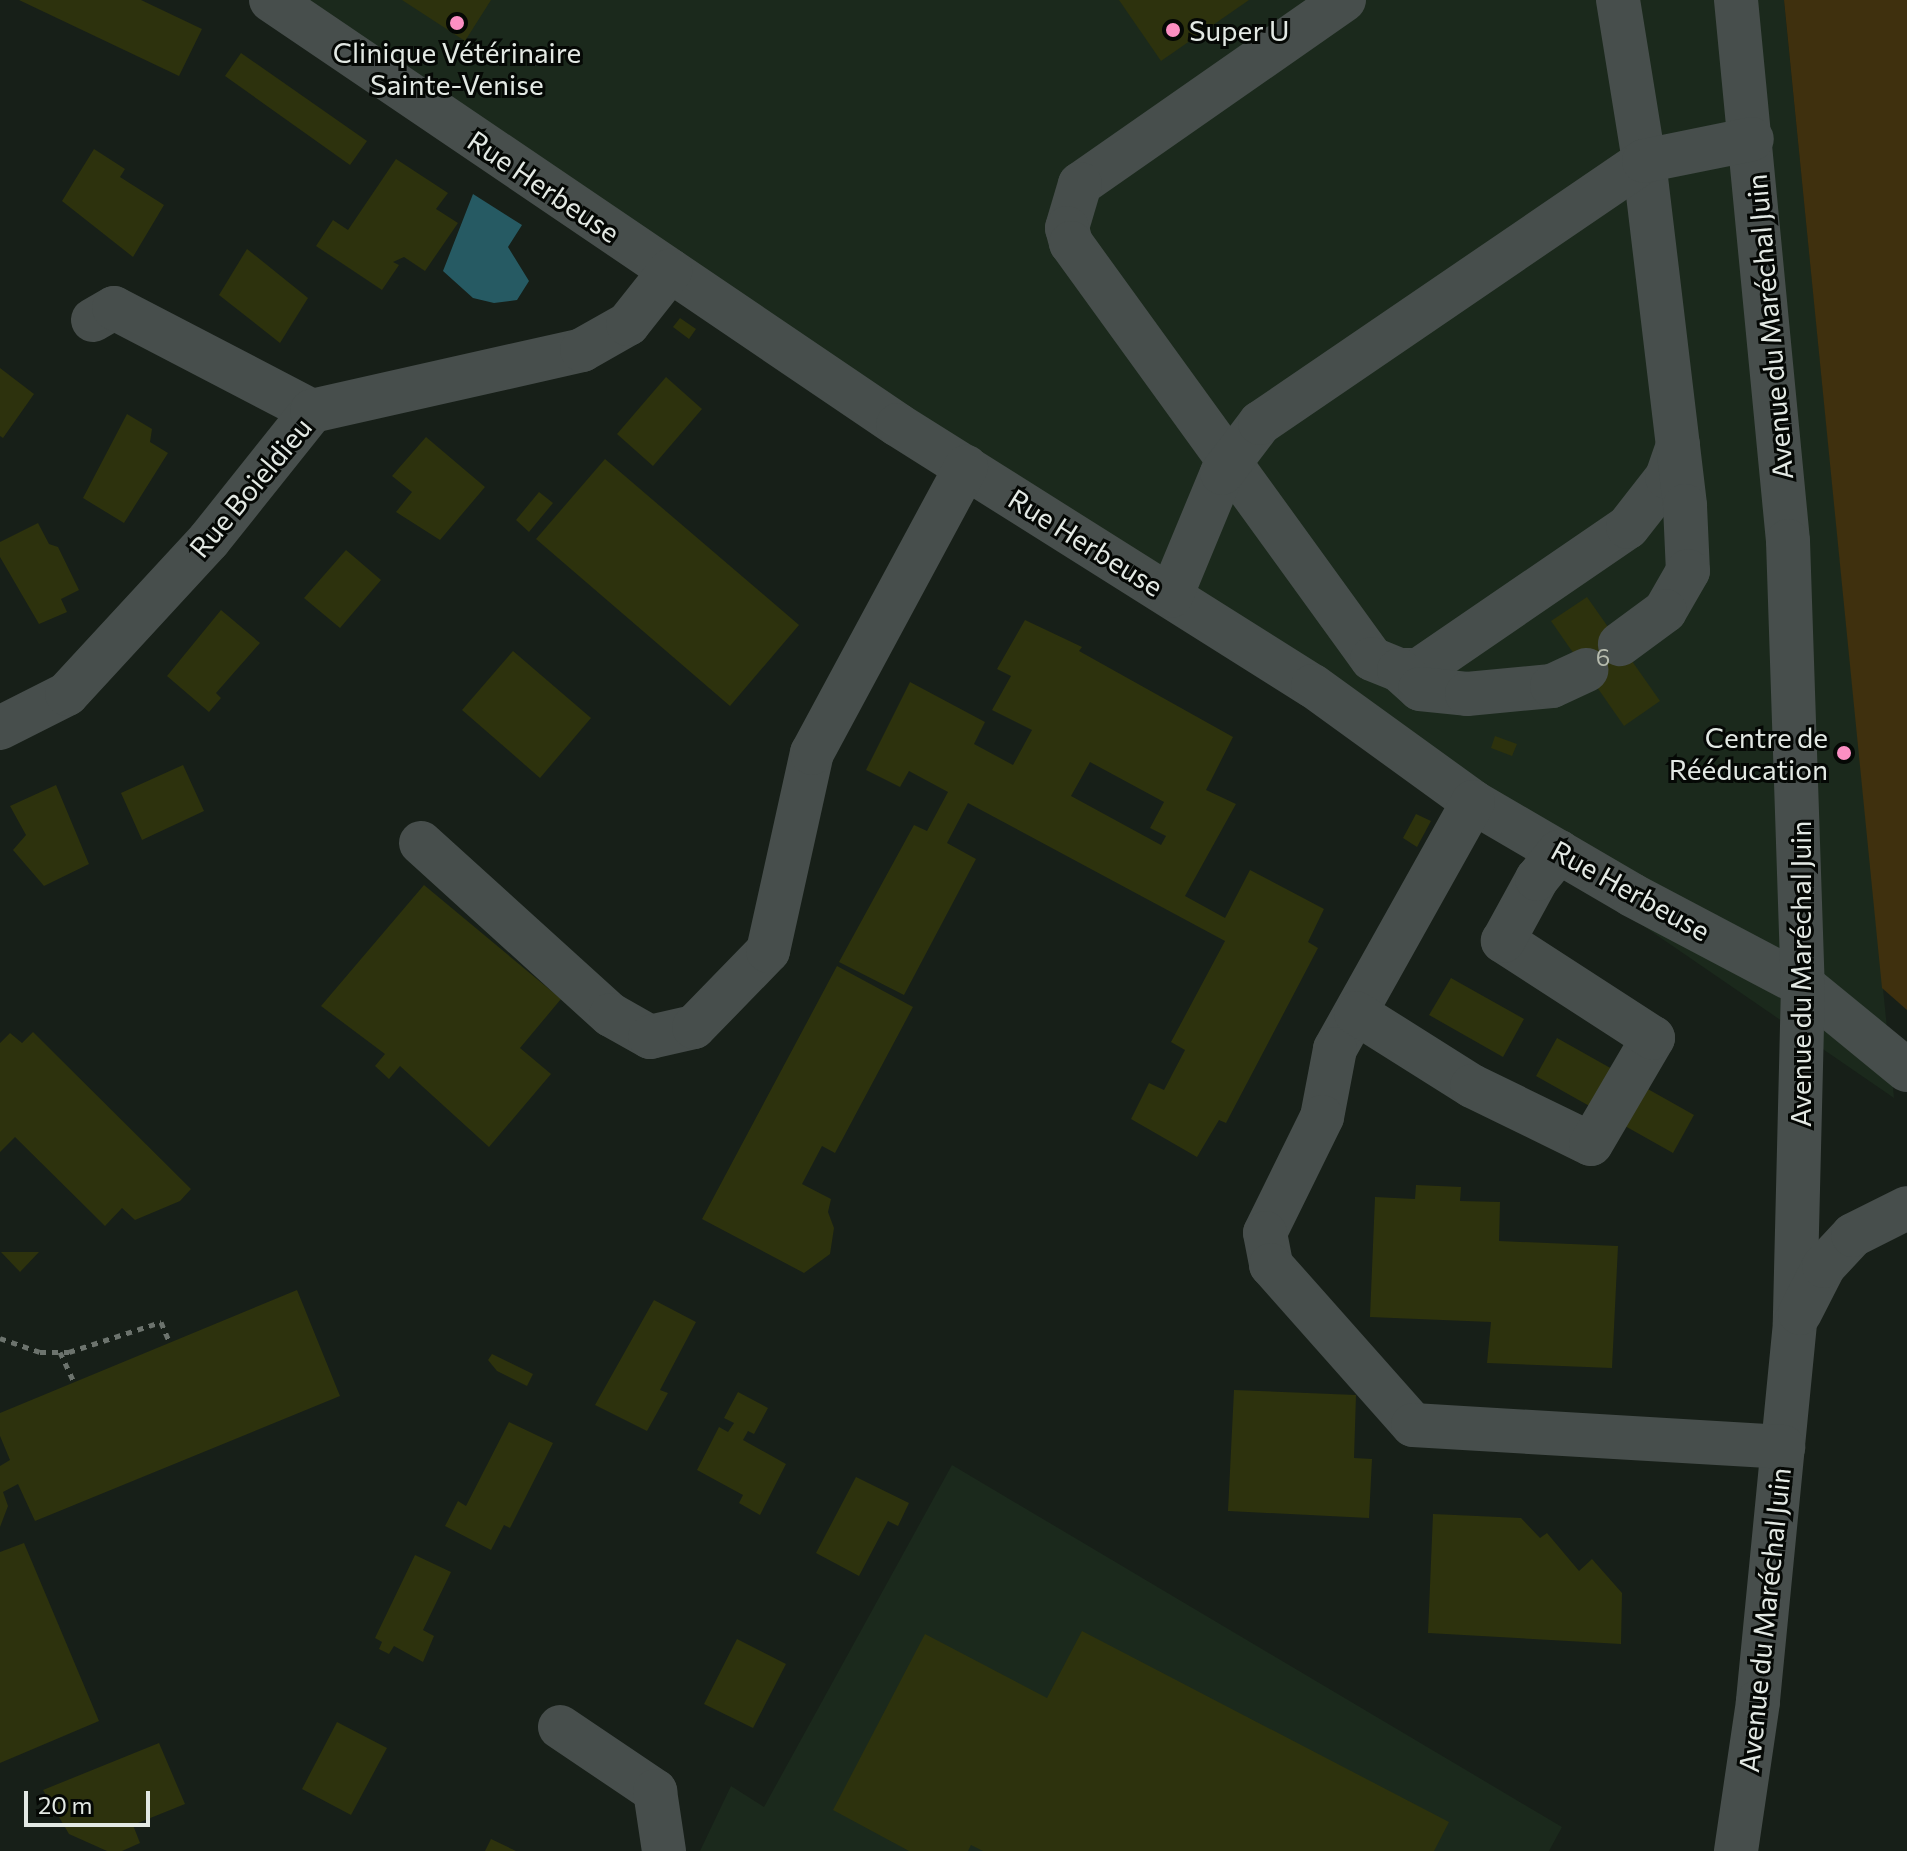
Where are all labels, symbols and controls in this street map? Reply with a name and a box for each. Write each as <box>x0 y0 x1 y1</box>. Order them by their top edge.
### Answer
place label: Super U <box>1189 13 1289 47</box>
marker: Clinique Vétérinaire Sainte-Venise <box>448 14 466 32</box>
marker: Super U <box>1164 21 1182 39</box>
place label: Clinique Vétérinaire Sainte-Venise <box>333 35 581 101</box>
street label: Rue Herbeuse <box>462 123 626 249</box>
street label: Avenue du Maréchal Juin <box>1739 173 1799 481</box>
street label: Rue Boieldieu <box>182 410 318 564</box>
street label: Rue Herbeuse <box>1003 481 1169 603</box>
house number: 6 <box>1596 643 1610 671</box>
place label: Centre de Rééducation <box>1669 720 1828 786</box>
marker: Centre de Rééducation <box>1835 744 1853 762</box>
street label: Avenue du Maréchal Juin <box>1783 821 1817 1127</box>
street label: Rue Herbeuse <box>1546 833 1716 947</box>
street label: Avenue du Maréchal Juin <box>1731 1466 1797 1774</box>
scale bar <box>28 1775 154 1825</box>
text: 20 m <box>38 1790 92 1819</box>

